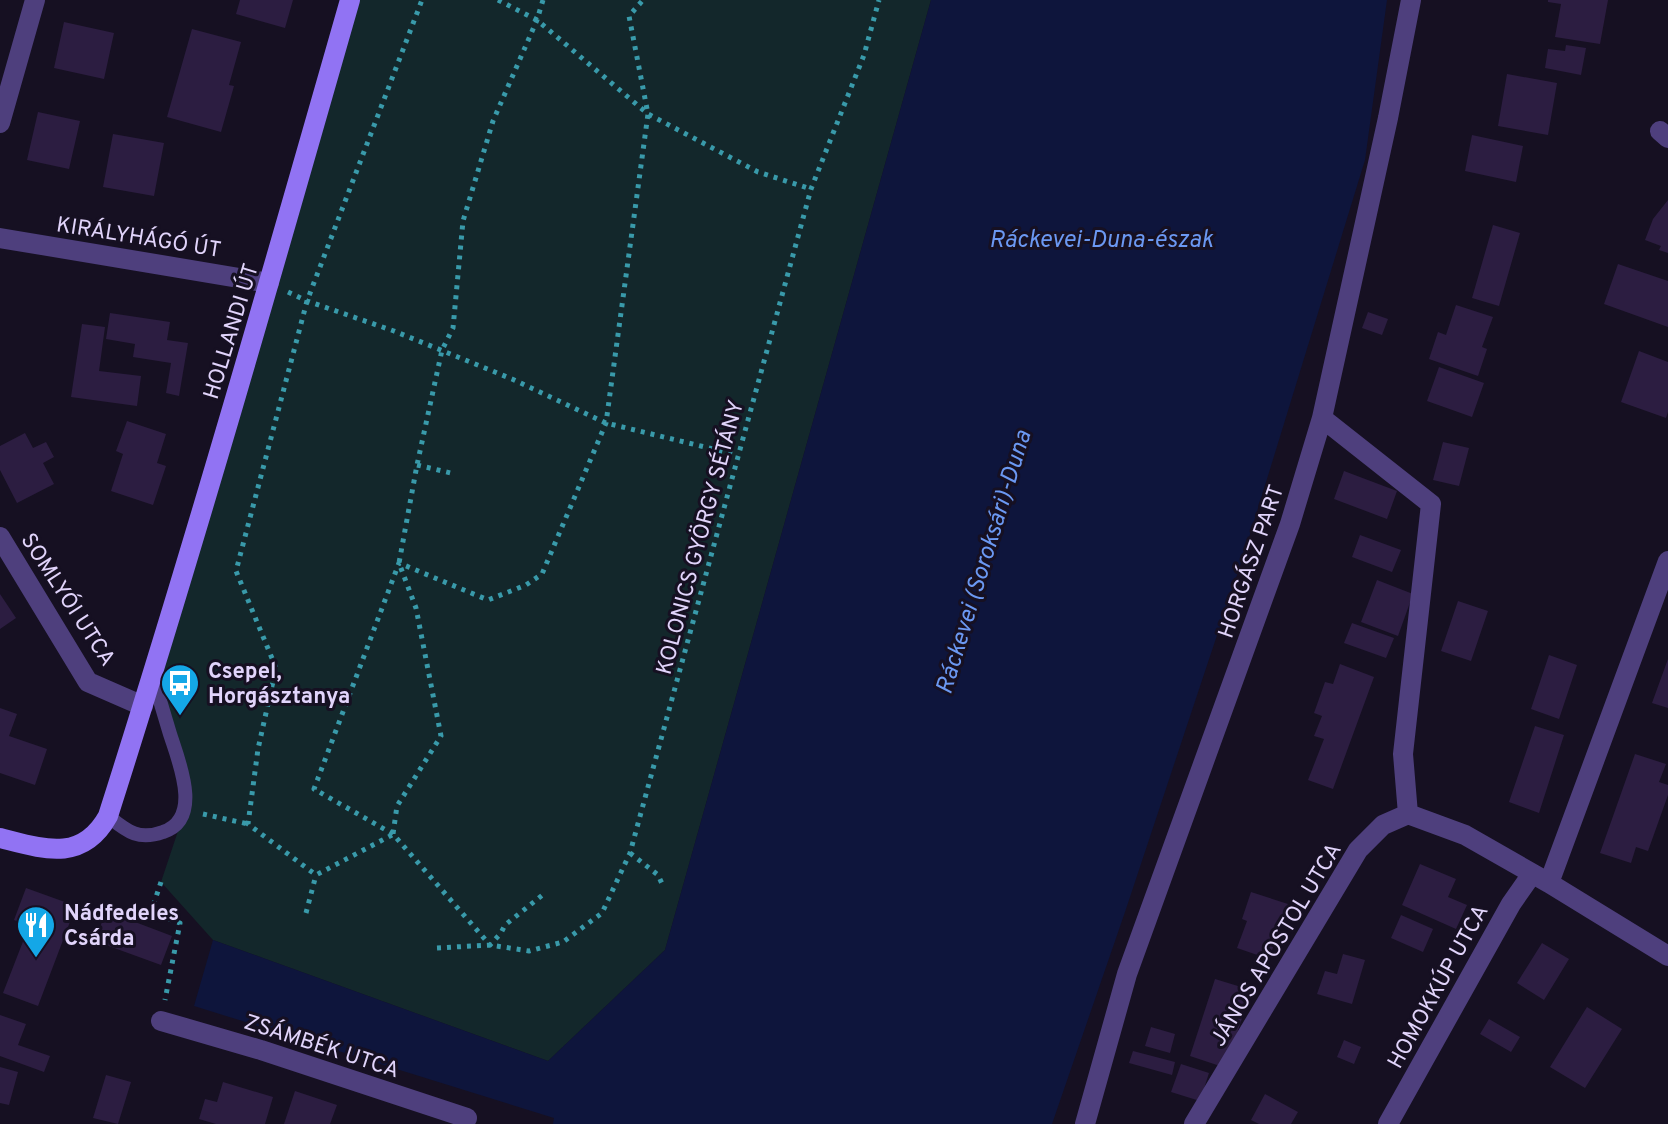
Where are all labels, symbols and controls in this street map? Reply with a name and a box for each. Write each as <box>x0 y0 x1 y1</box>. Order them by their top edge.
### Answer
street label: KIRÁLYHÁGÓ ÚT <box>54 209 223 265</box>
water label: Ráckevei-Duna-észak <box>989 226 1214 256</box>
street label: HOLLANDI ÚT <box>196 260 266 403</box>
street label: KOLONICS GYÖRGY SÉTÁNY <box>650 397 751 678</box>
water label: Ráckevei (Soroksári)-Duna <box>930 426 1040 698</box>
street label: HORGÁSZ PART <box>1212 481 1291 642</box>
street label: SOMLYÓI UTCA <box>14 527 122 672</box>
place label: Csepel, Horgásztanya <box>208 659 350 711</box>
bus stop icon: Csepel, Horgásztanya <box>159 662 201 717</box>
street label: JÁNOS APOSTOL UTCA <box>1204 838 1349 1052</box>
street label: HOMOKKÚP UTCA <box>1380 899 1495 1074</box>
place label: Nádfedeles Csárda <box>64 901 179 953</box>
restaurant icon: Nádfedeles Csárda <box>15 904 57 959</box>
street label: ZSÁMBÉK UTCA <box>240 1008 403 1085</box>

